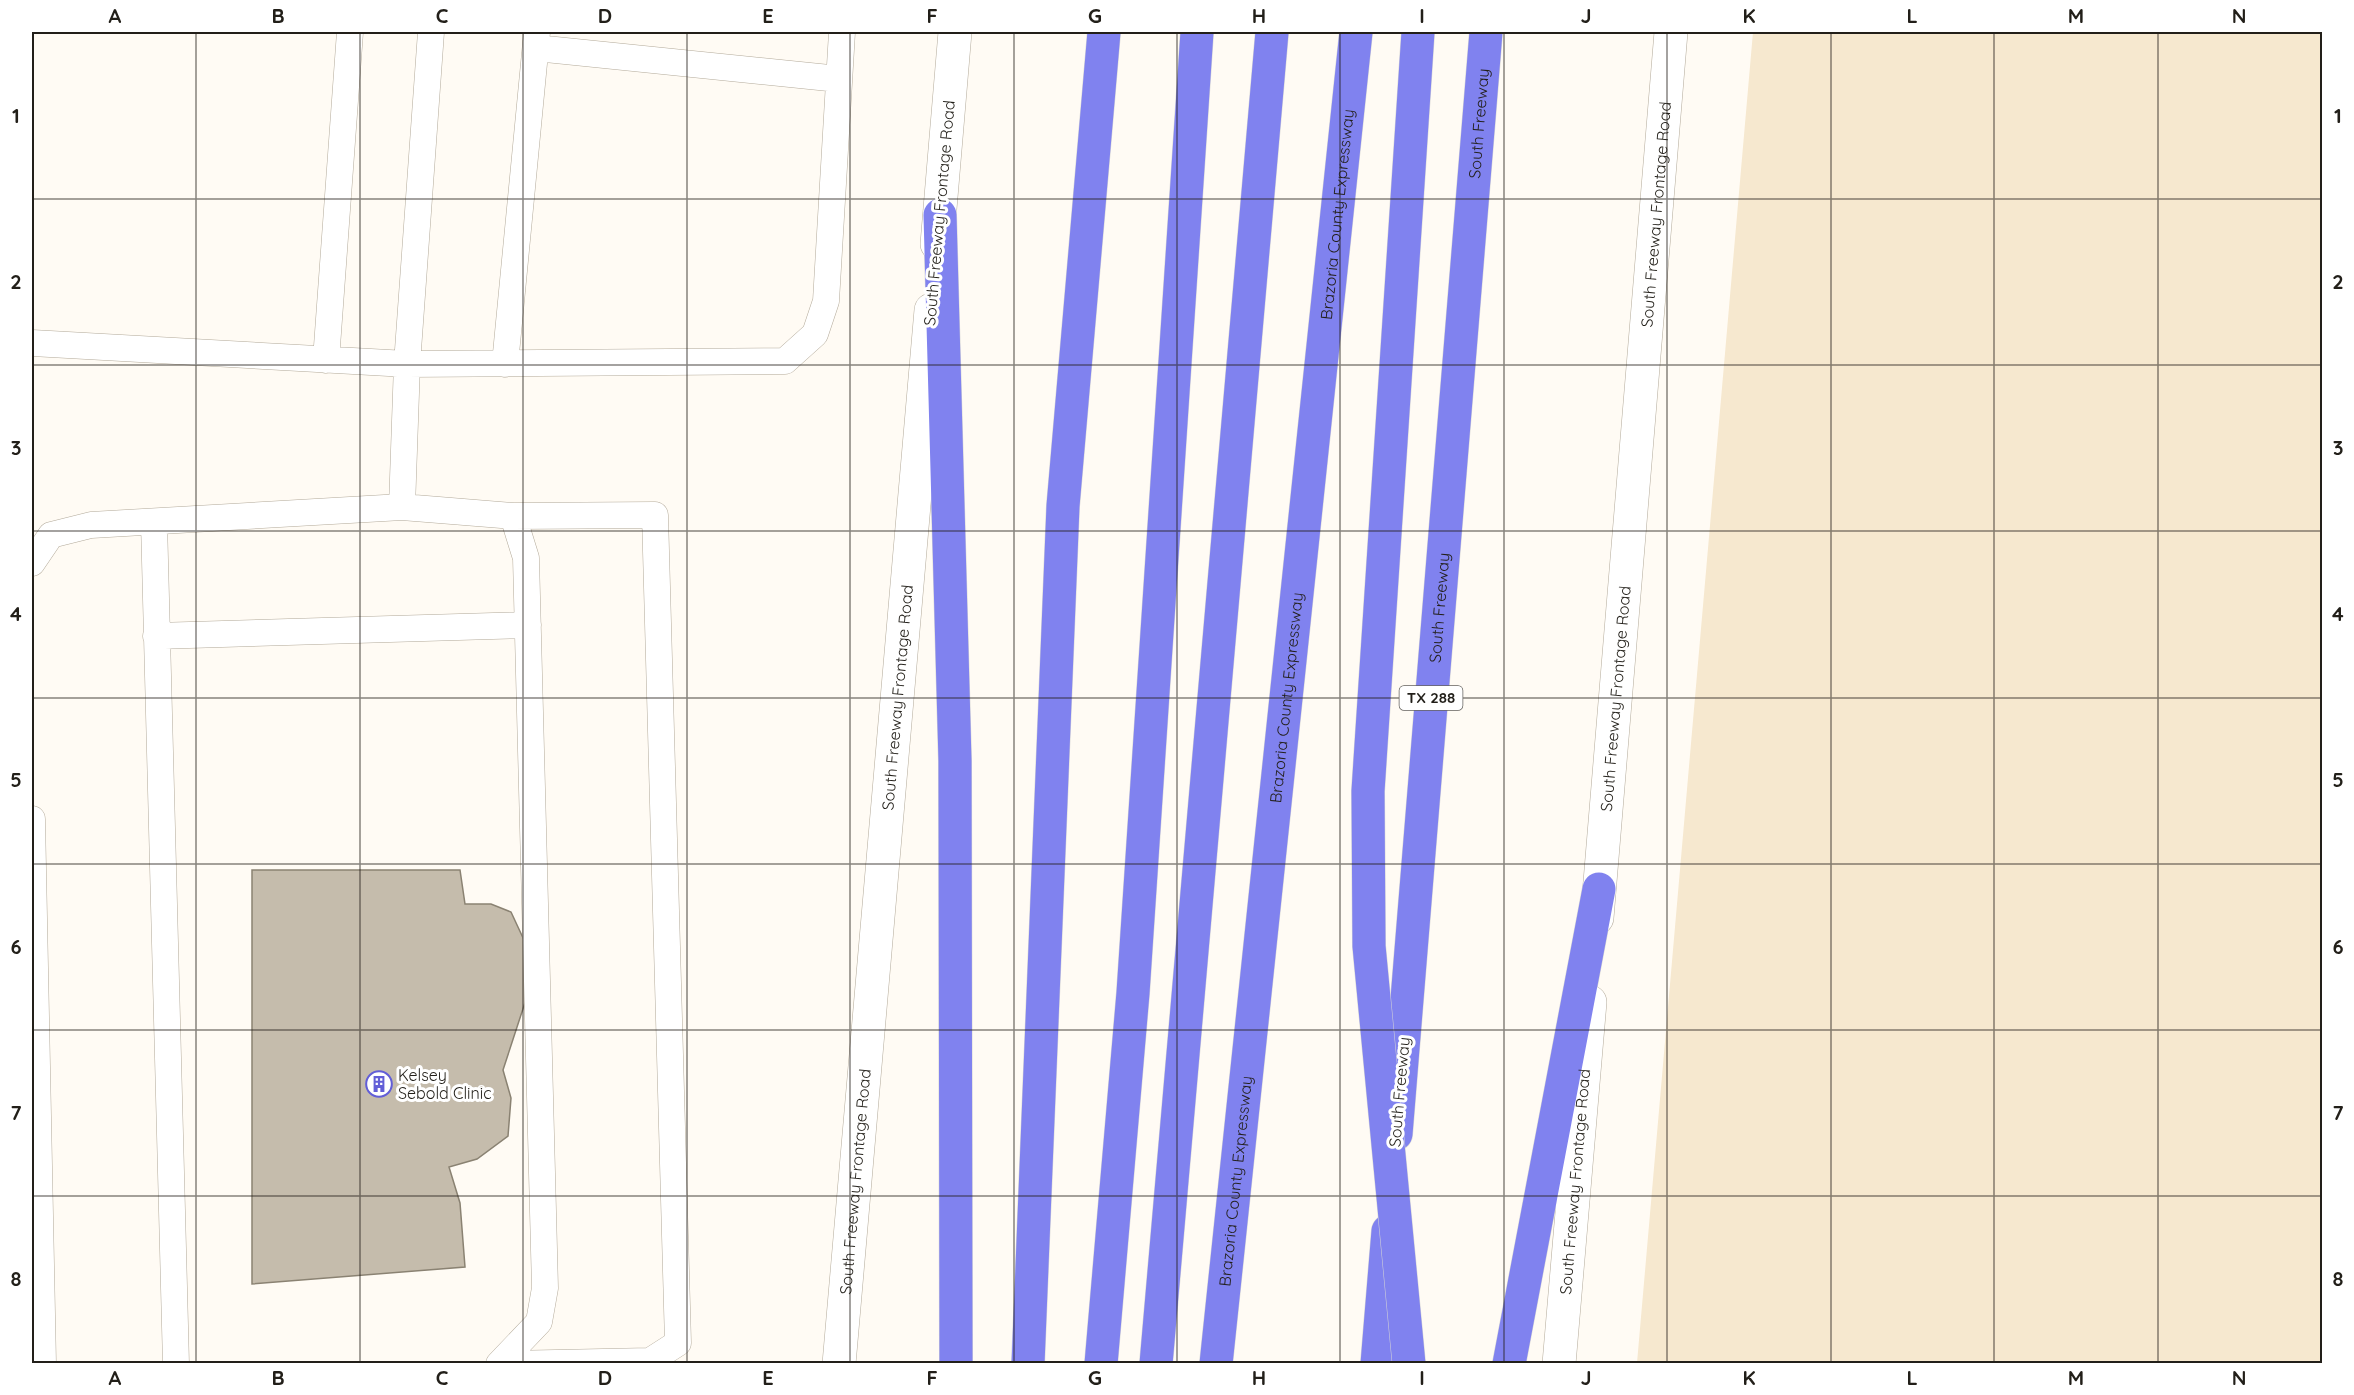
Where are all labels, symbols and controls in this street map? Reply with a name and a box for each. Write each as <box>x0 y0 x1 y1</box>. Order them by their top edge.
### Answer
text: A <box>109 3 122 28</box>
text: B <box>271 3 285 28</box>
text: C <box>436 3 449 28</box>
text: D <box>598 3 612 28</box>
text: E <box>762 3 774 28</box>
text: F <box>926 3 938 28</box>
text: G <box>1088 3 1102 28</box>
text: H <box>1252 3 1266 28</box>
text: I <box>1419 3 1425 28</box>
text: J <box>1580 3 1592 28</box>
text: K <box>1742 3 1756 28</box>
text: L <box>1906 3 1918 28</box>
text: M <box>2068 3 2084 28</box>
text: N <box>2232 3 2246 28</box>
street label: South Freeway <box>1464 68 1493 179</box>
street label: South Freeway Frontage Road <box>919 99 959 327</box>
street label: South Freeway Frontage Road <box>1636 101 1675 328</box>
text: 1 <box>12 103 20 128</box>
text: 1 <box>2334 103 2342 128</box>
street label: Brazoria County Expressway <box>1316 108 1358 321</box>
text: 2 <box>10 269 22 294</box>
text: 2 <box>2332 269 2344 294</box>
text: 3 <box>11 435 21 460</box>
text: 3 <box>2333 435 2343 460</box>
street label: South Freeway <box>1425 552 1453 664</box>
street label: South Freeway Frontage Road <box>877 584 917 811</box>
street label: South Freeway Frontage Road <box>1596 585 1635 812</box>
street label: Brazoria County Expressway <box>1265 591 1307 804</box>
text: 4 <box>10 601 22 626</box>
text: 4 <box>2332 601 2344 626</box>
road number: TX 288 <box>1400 686 1462 710</box>
text: 5 <box>10 767 22 792</box>
text: 5 <box>2332 767 2344 792</box>
text: 6 <box>10 934 22 959</box>
text: 6 <box>2332 934 2344 959</box>
street label: South Freeway <box>1384 1036 1414 1148</box>
place label: Kelsey Sebold Clinic <box>398 1065 492 1103</box>
street label: South Freeway Frontage Road <box>835 1068 875 1295</box>
street label: South Freeway Frontage Road <box>1555 1068 1594 1295</box>
building icon: Kelsey Sebold Clinic <box>364 1069 394 1099</box>
street label: Brazoria County Expressway <box>1214 1075 1256 1287</box>
text: 7 <box>11 1100 22 1125</box>
text: 7 <box>2333 1100 2344 1125</box>
text: 8 <box>11 1266 22 1291</box>
text: 8 <box>2333 1266 2344 1291</box>
text: A <box>109 1365 122 1390</box>
text: B <box>271 1365 285 1390</box>
text: C <box>436 1365 449 1390</box>
text: D <box>598 1365 612 1390</box>
text: E <box>762 1365 774 1390</box>
text: F <box>926 1365 938 1390</box>
text: G <box>1088 1365 1102 1390</box>
text: H <box>1252 1365 1266 1390</box>
text: I <box>1419 1365 1425 1390</box>
text: J <box>1580 1365 1592 1390</box>
text: K <box>1742 1365 1756 1390</box>
text: L <box>1906 1365 1918 1390</box>
text: M <box>2068 1365 2084 1390</box>
text: N <box>2232 1365 2246 1390</box>

